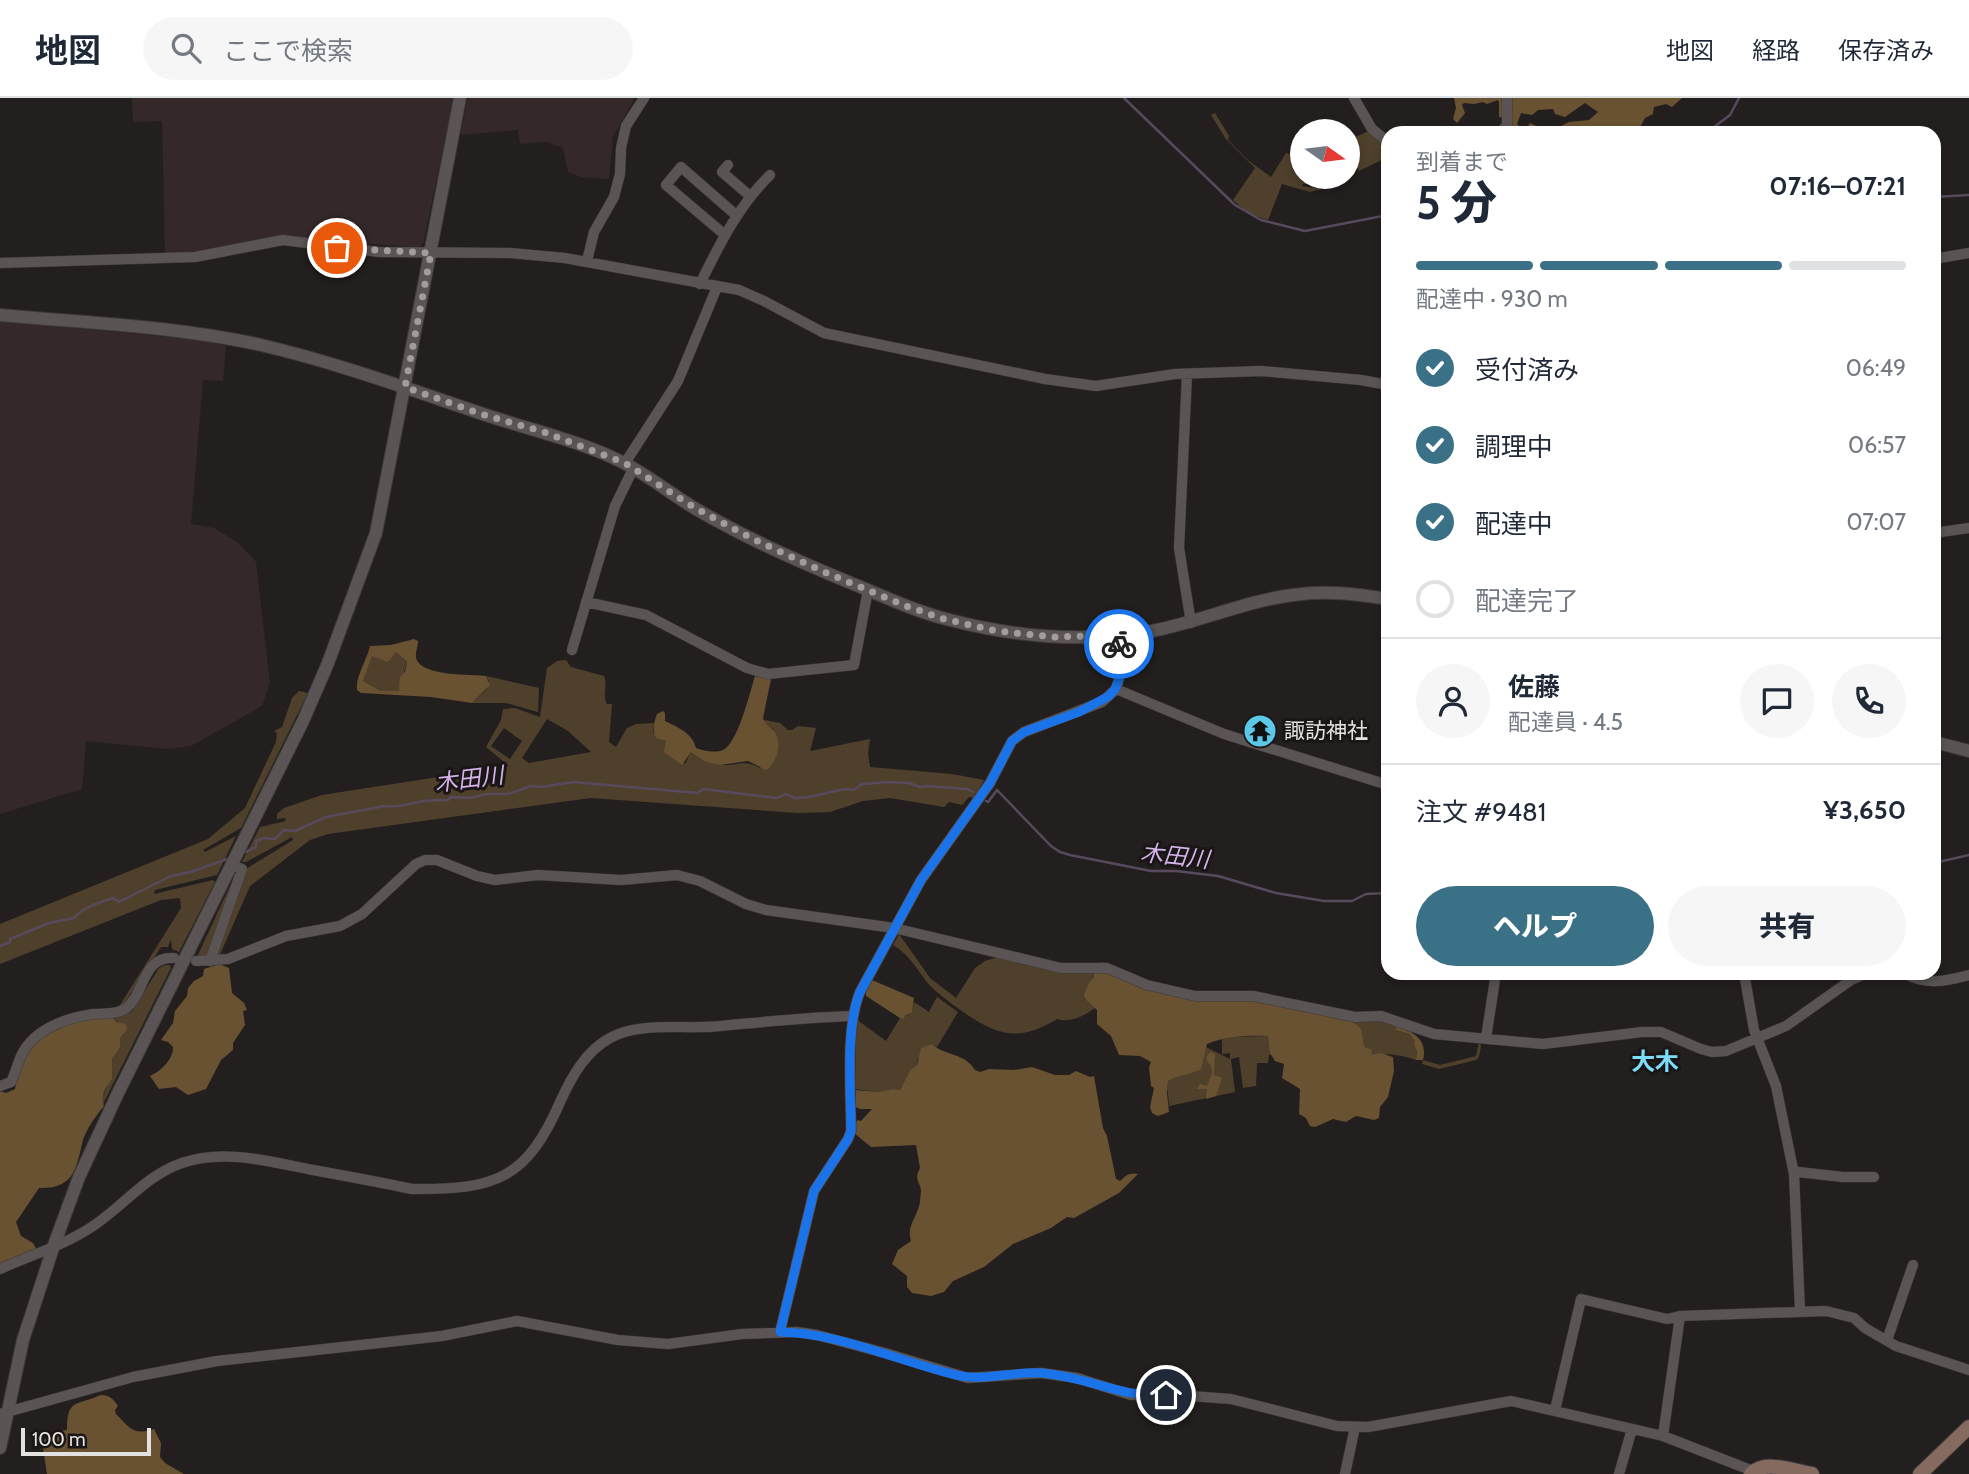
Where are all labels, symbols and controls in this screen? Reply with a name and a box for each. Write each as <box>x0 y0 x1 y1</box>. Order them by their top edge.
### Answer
search box <box>143 17 633 80</box>
icon: search <box>167 29 205 67</box>
text: 地図 <box>35 30 101 70</box>
text: ここで検索 <box>223 35 353 67</box>
text: 地図 <box>1666 36 1714 65</box>
text: 経路 <box>1752 36 1800 65</box>
text: 保存済み <box>1838 36 1934 65</box>
north arrow <box>1290 119 1360 189</box>
map controls <box>1290 119 1360 189</box>
text: 到着まで <box>1416 148 1508 176</box>
text: 07:16–07:21 <box>1769 170 1906 202</box>
text: 5 分 <box>1416 175 1497 231</box>
pin <box>307 218 367 278</box>
icon: bag <box>318 229 356 267</box>
text: 配達中 · 930 m <box>1416 285 1568 313</box>
icon: check <box>1416 349 1454 387</box>
text: 受付済み <box>1475 354 1579 386</box>
text: 06:49 <box>1846 354 1906 382</box>
icon: check <box>1416 426 1454 464</box>
text: 調理中 <box>1475 431 1553 463</box>
text: 06:57 <box>1848 431 1906 459</box>
icon: check <box>1416 503 1454 541</box>
text: 配達中 <box>1475 508 1553 540</box>
text: 07:07 <box>1846 508 1906 536</box>
text: 配達完了 <box>1475 585 1579 617</box>
courier <box>1084 609 1154 679</box>
icon: bike <box>1100 625 1138 663</box>
button: person <box>1416 664 1490 738</box>
button: chat <box>1740 664 1814 738</box>
button: phone <box>1832 664 1906 738</box>
text: 佐藤 <box>1508 671 1560 703</box>
text: 配達員 · 4.5 <box>1508 708 1623 736</box>
temple icon: 諏訪神社 <box>1241 712 1279 750</box>
place label: 諏訪神社 <box>1284 718 1368 743</box>
water label: 木田川 <box>433 761 508 797</box>
text: ¥3,650 <box>1823 794 1906 826</box>
text: 注文 #9481 <box>1416 796 1546 828</box>
water label: 木田川 <box>1139 838 1214 874</box>
button: ヘルプ <box>1416 886 1654 966</box>
button: 共有 <box>1668 886 1906 966</box>
district label: 大木 <box>1631 1047 1679 1076</box>
pin <box>1136 1365 1196 1425</box>
icon: home <box>1147 1376 1185 1414</box>
scale bar <box>21 1425 150 1457</box>
text: 100 m <box>32 1428 86 1451</box>

